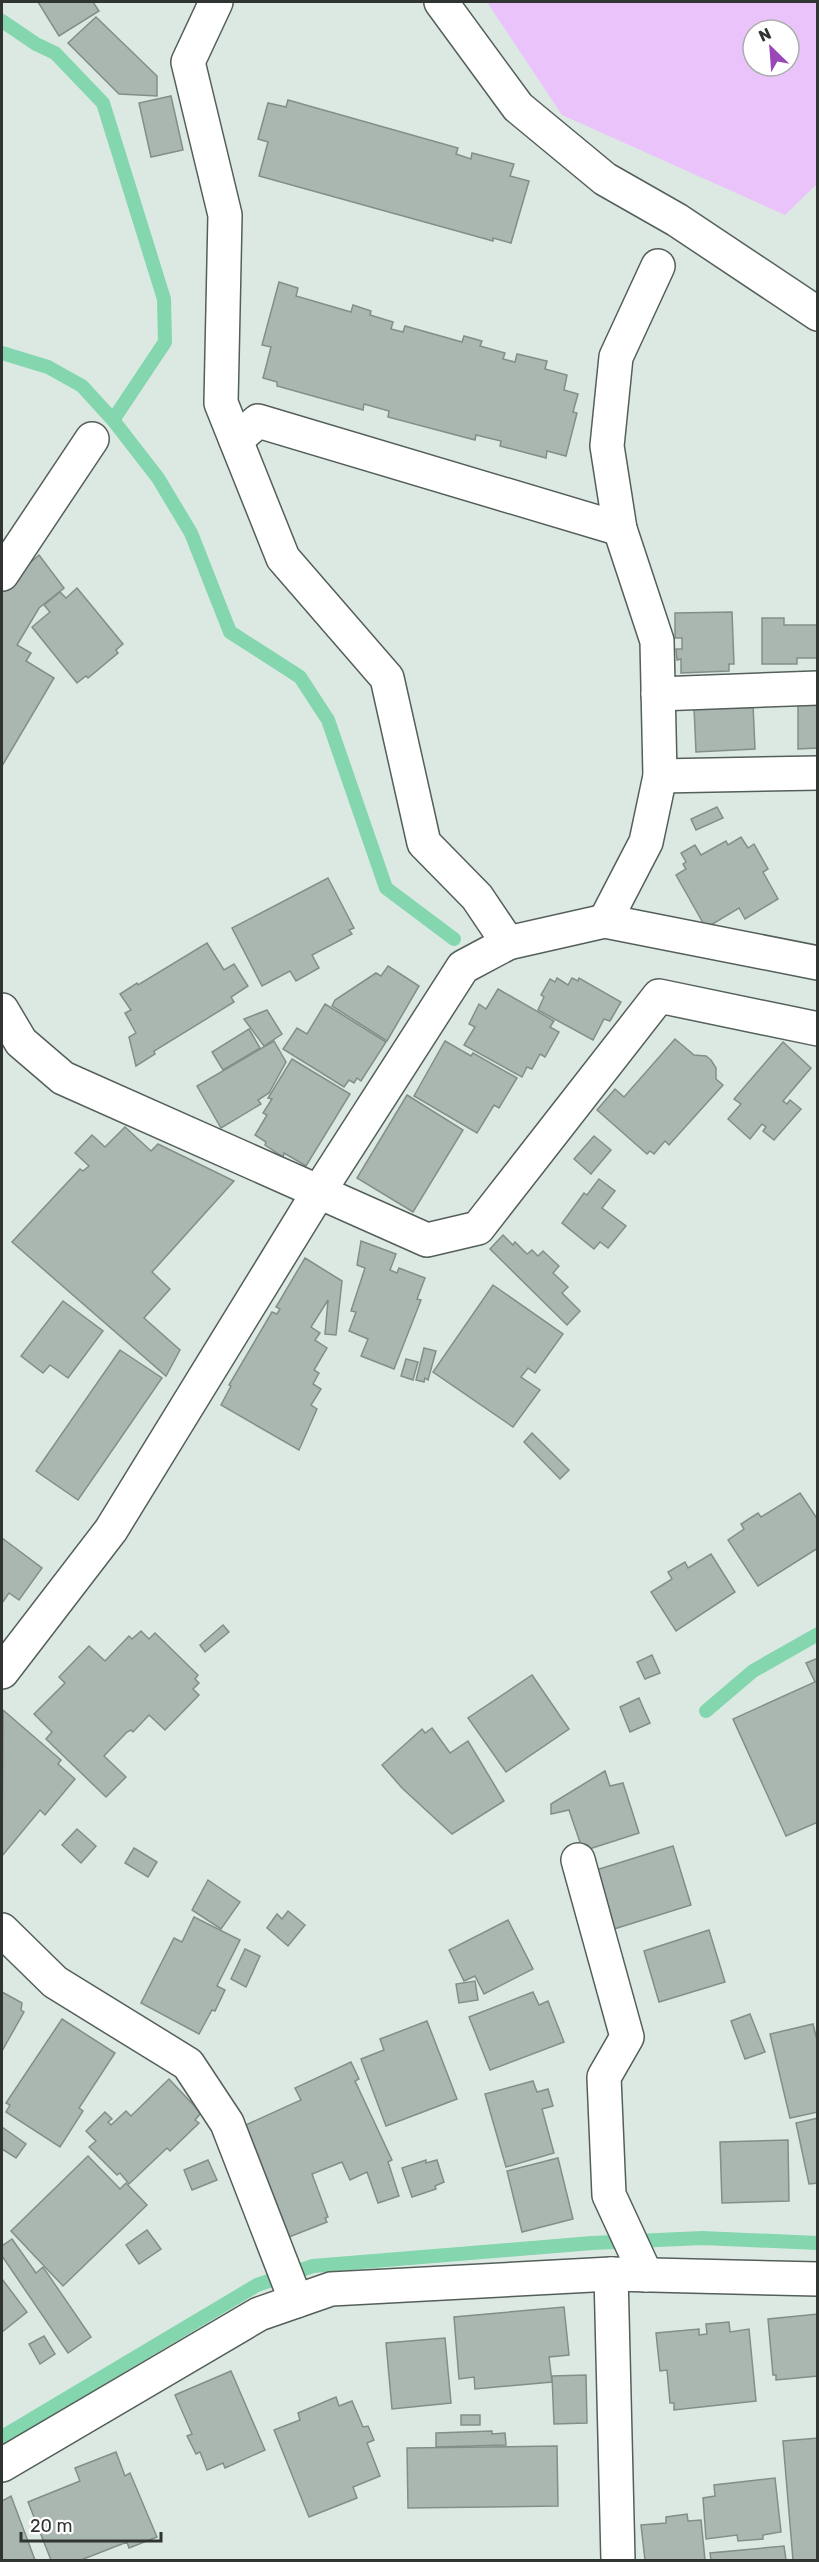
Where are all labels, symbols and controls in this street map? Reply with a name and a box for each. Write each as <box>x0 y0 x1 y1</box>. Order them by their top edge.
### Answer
north arrow <box>741 18 801 78</box>
text: N <box>756 24 774 46</box>
scale bar <box>21 2505 160 2543</box>
text: 20 m <box>30 2515 72 2537</box>

